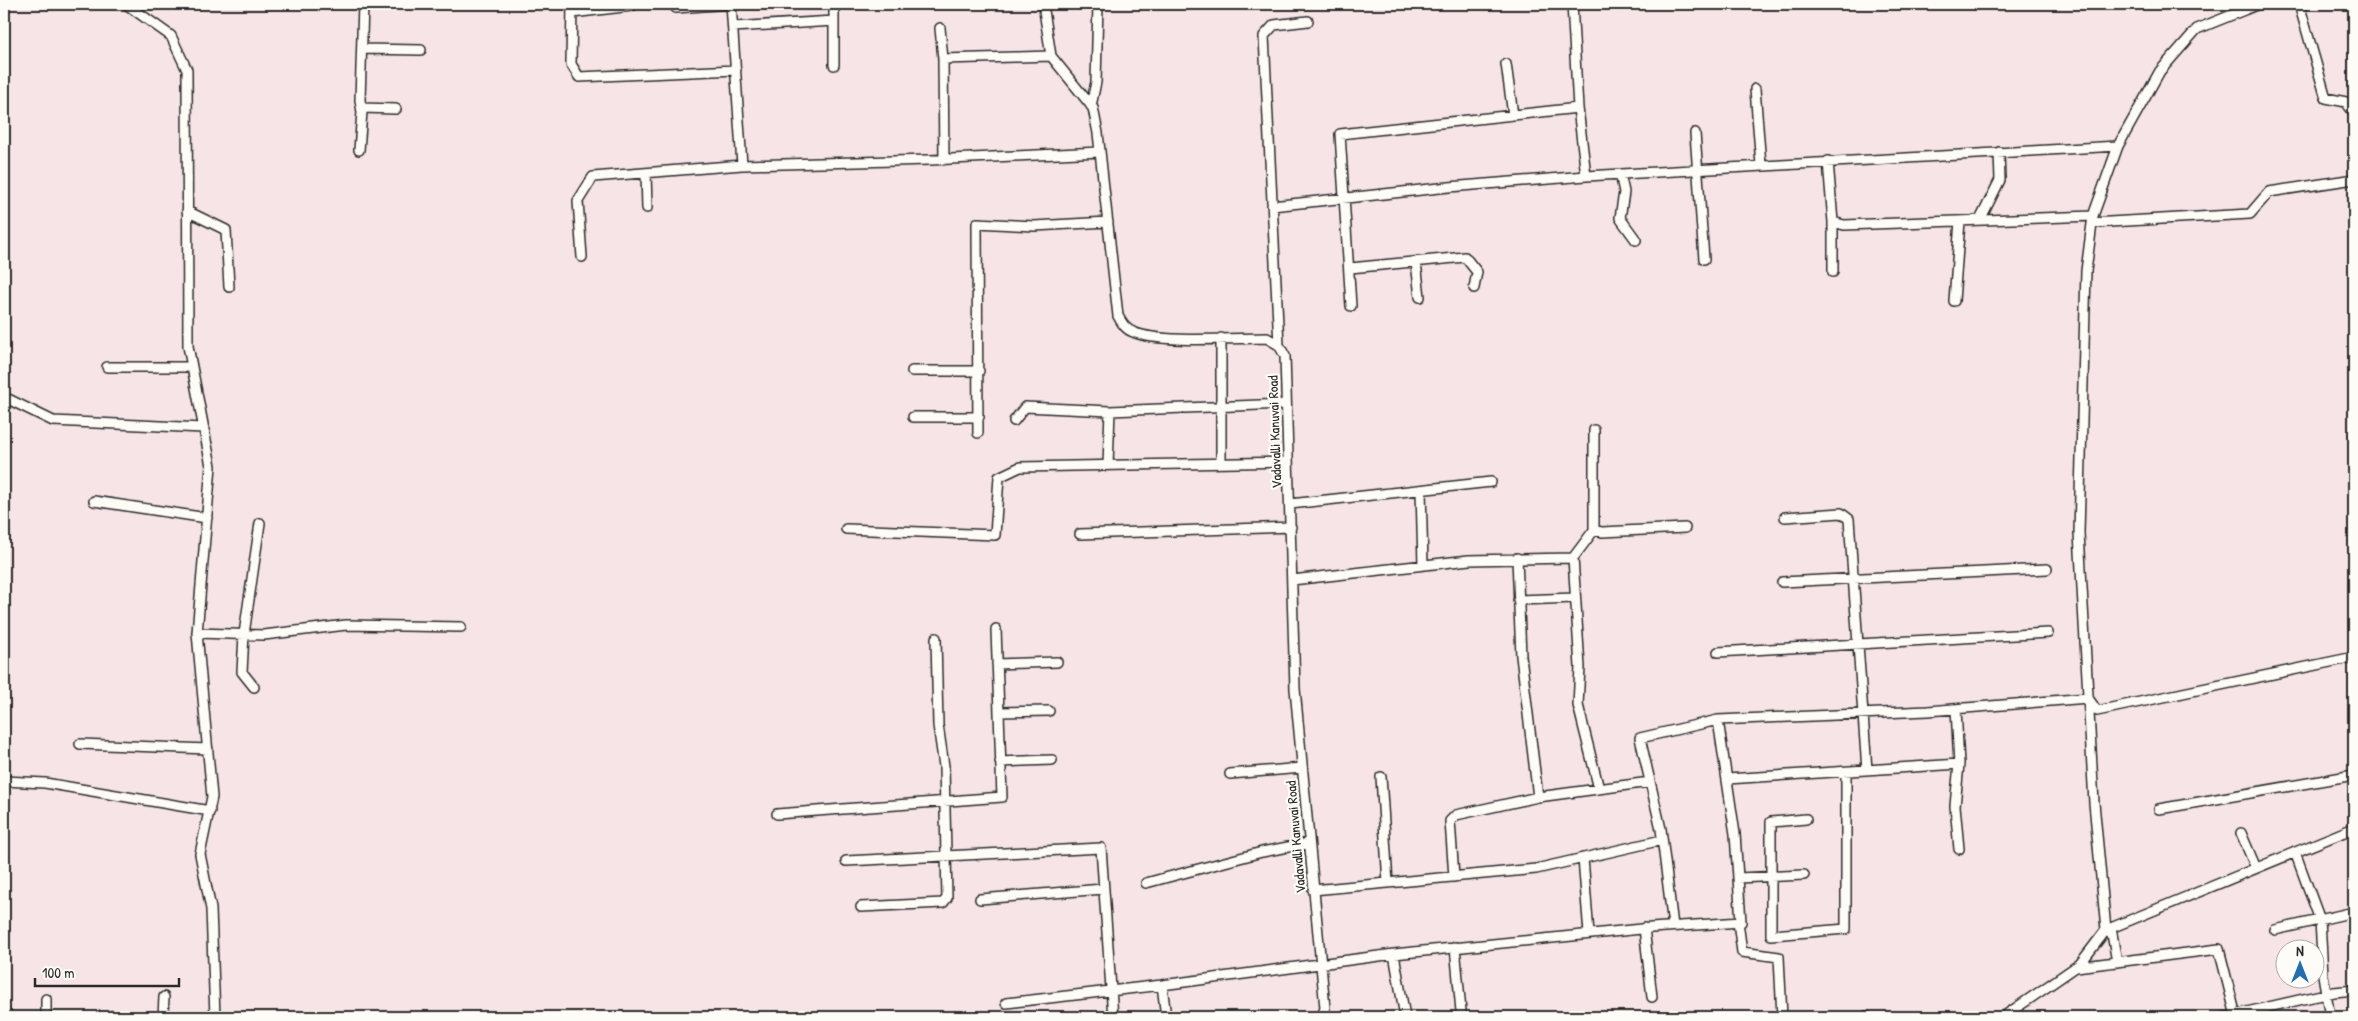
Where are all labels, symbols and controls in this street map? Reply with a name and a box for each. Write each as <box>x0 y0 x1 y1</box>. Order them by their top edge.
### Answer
street label: Vadavalli Kanuvai Road <box>1263 375 1285 489</box>
street label: Vadavalli Kanuvai Road <box>1281 779 1309 894</box>
north arrow <box>2276 938 2326 988</box>
text: N <box>2296 941 2304 960</box>
scale bar <box>35 956 179 988</box>
text: 100 m <box>42 962 75 983</box>

